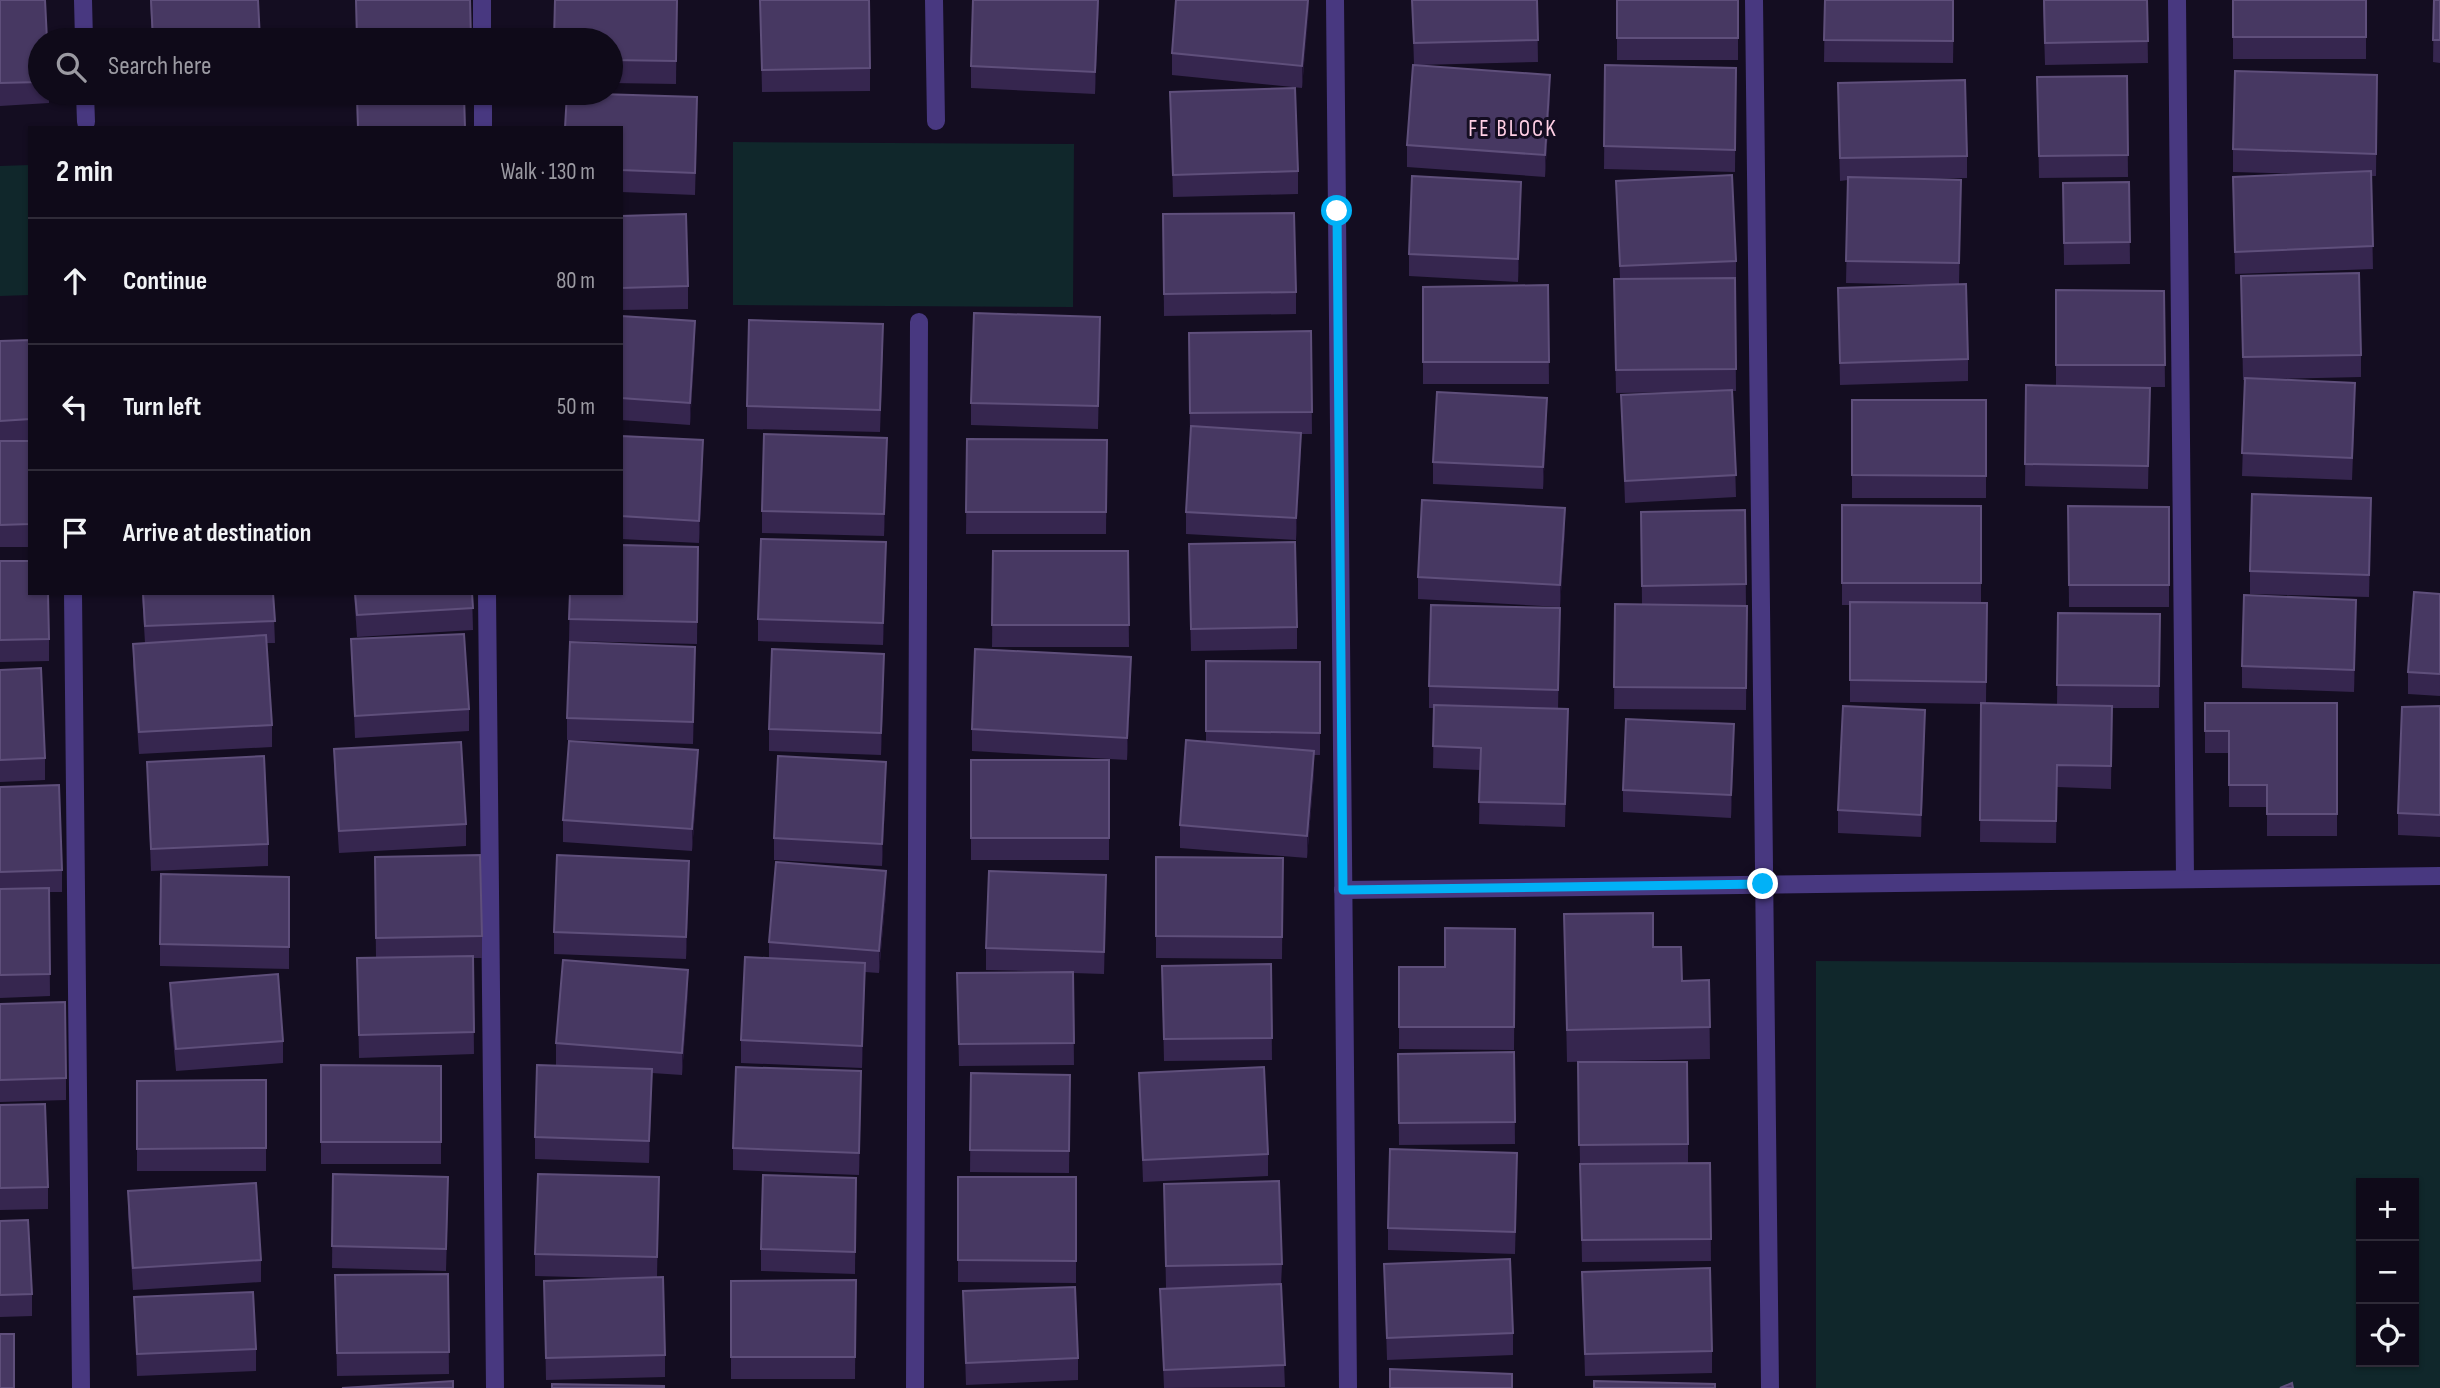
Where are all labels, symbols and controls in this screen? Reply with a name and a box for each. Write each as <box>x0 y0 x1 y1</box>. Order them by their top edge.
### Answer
search box <box>28 28 623 105</box>
icon: search <box>52 48 90 86</box>
text: Search here <box>108 51 211 82</box>
district label: FE BLOCK <box>1468 115 1558 143</box>
text: 2 min <box>56 154 113 190</box>
text: Walk · 130 m <box>500 158 595 186</box>
route start <box>1321 195 1352 226</box>
icon: ahead <box>56 262 94 300</box>
text: Continue <box>123 266 207 297</box>
text: 80 m <box>556 267 595 295</box>
icon: left <box>56 388 94 426</box>
text: Turn left <box>123 392 201 423</box>
text: 50 m <box>557 393 595 421</box>
icon: arrive <box>56 514 94 552</box>
text: Arrive at destination <box>123 518 311 549</box>
route end <box>1747 868 1778 899</box>
map controls <box>2356 1178 2419 1367</box>
button: + <box>2356 1178 2419 1241</box>
button: − <box>2356 1241 2419 1304</box>
button: locate <box>2356 1304 2419 1367</box>

